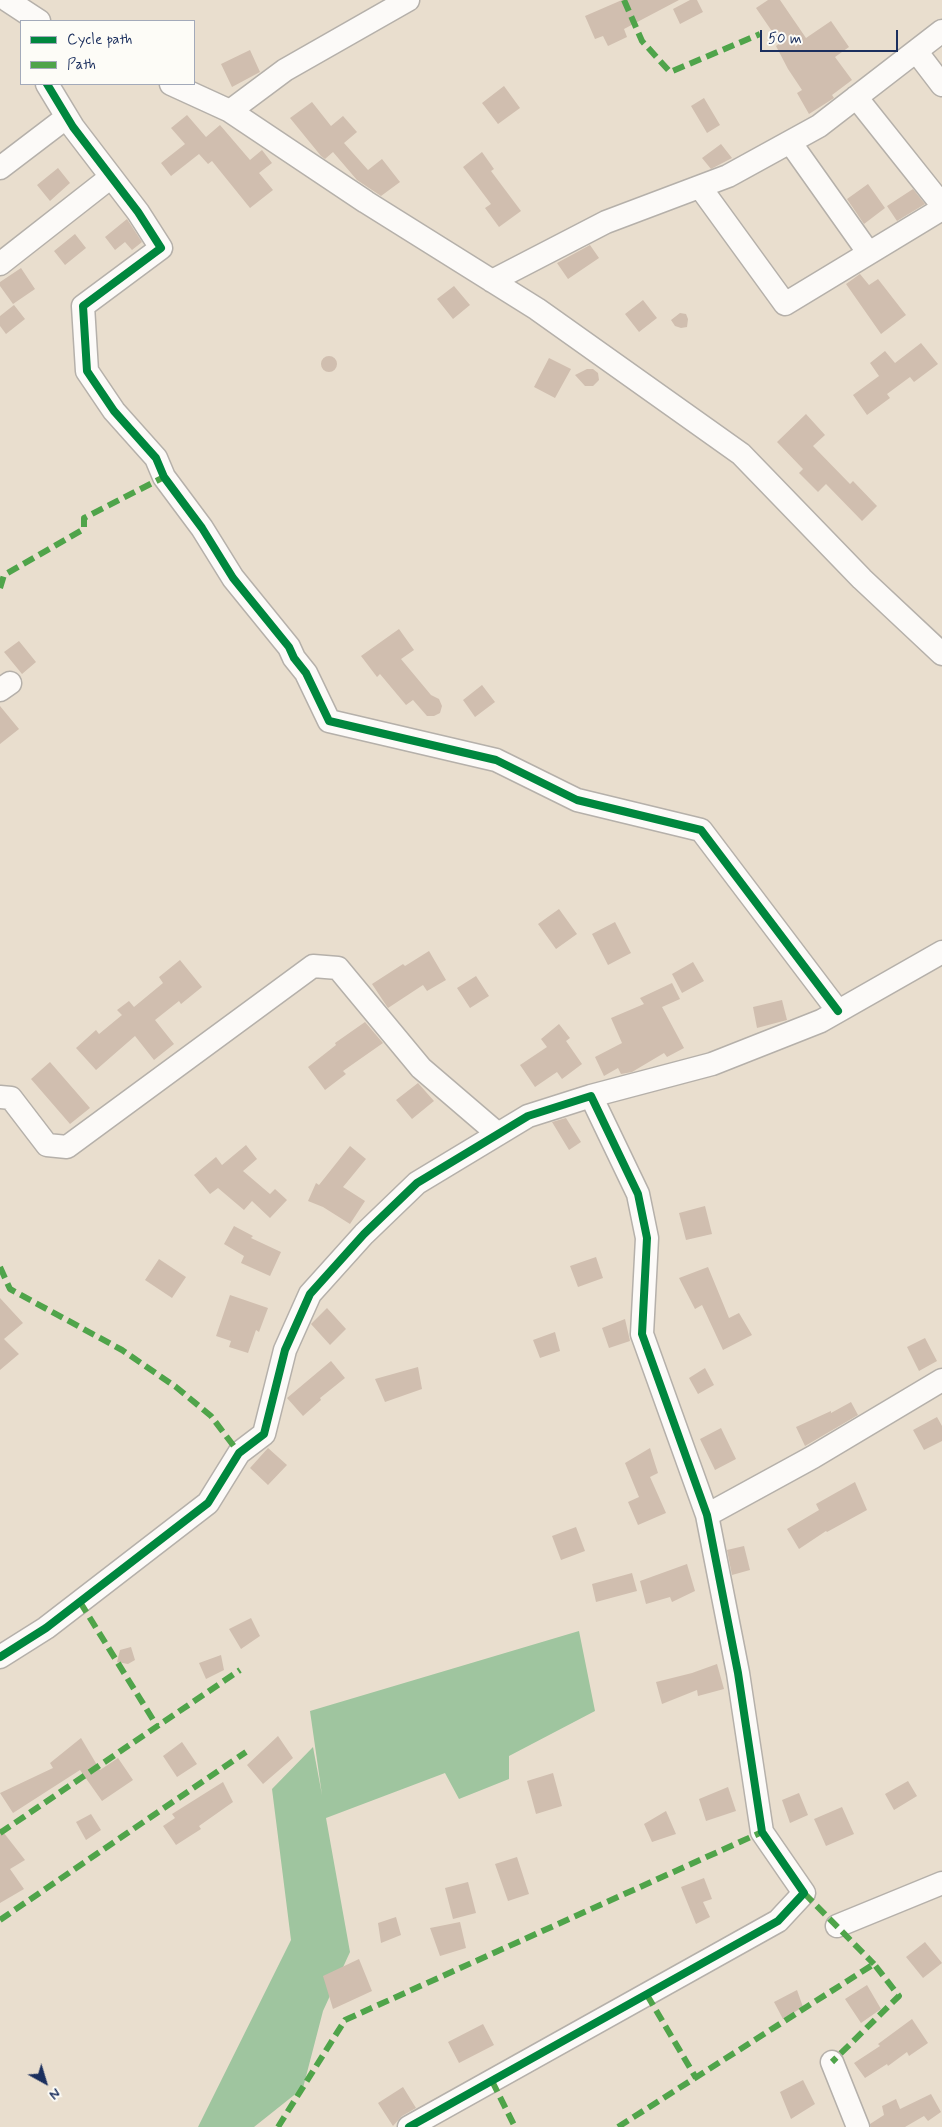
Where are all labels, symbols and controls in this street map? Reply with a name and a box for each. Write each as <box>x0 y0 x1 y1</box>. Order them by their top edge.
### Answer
legend <box>20 20 195 85</box>
scale bar <box>762 20 900 52</box>
text: 50 m <box>768 29 802 49</box>
text: Cycle path <box>67 30 132 50</box>
text: Path <box>67 55 96 75</box>
north arrow <box>20 2057 70 2107</box>
text: N <box>45 2084 64 2104</box>

